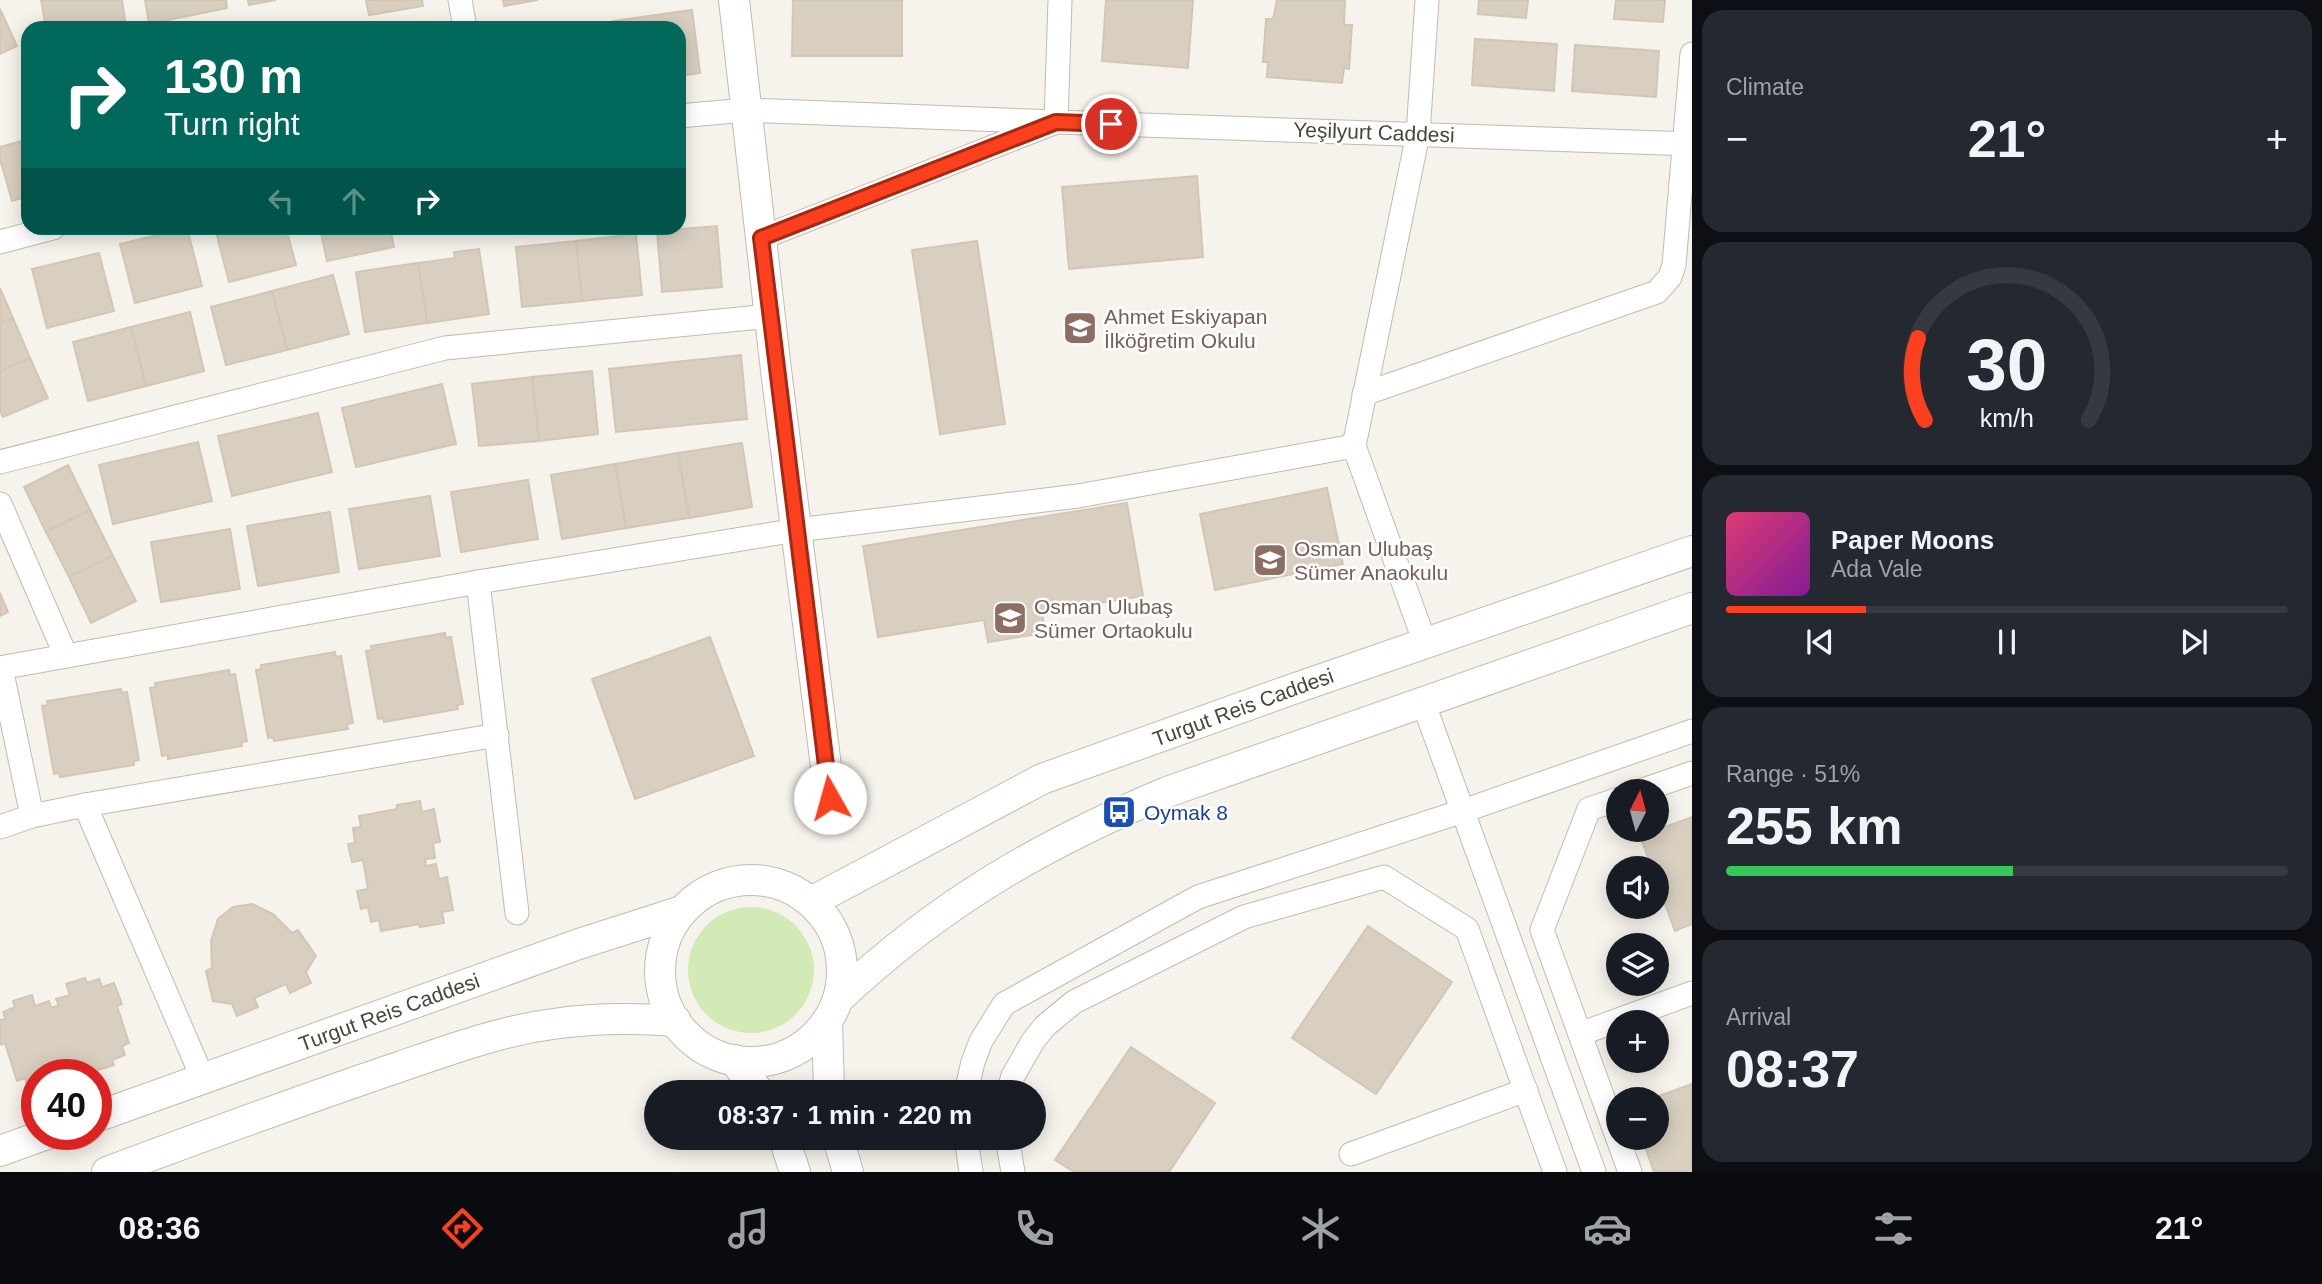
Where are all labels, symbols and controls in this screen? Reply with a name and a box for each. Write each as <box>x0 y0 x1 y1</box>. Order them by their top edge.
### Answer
icon: right <box>49 49 140 140</box>
text: 130 m <box>164 49 303 103</box>
text: Climate <box>1726 74 1804 100</box>
pin <box>1081 94 1141 154</box>
icon: arrive <box>1092 105 1130 143</box>
text: Turn right <box>164 106 300 142</box>
text: 21° <box>1968 110 2046 168</box>
street label: Yeşilyurt Caddesi <box>1293 118 1455 146</box>
text: − <box>1726 118 1748 160</box>
text: + <box>2266 118 2288 160</box>
icon: left <box>262 182 300 220</box>
icon: ahead <box>335 182 373 220</box>
icon: right <box>408 182 446 220</box>
place label: Ahmet Eskiyapan İlköğretim Okulu <box>1104 305 1267 352</box>
school or university icon: Ahmet Eskiyapan İlköğretim Okulu <box>1061 309 1099 347</box>
text: 30 <box>1967 324 2047 405</box>
text: km/h <box>1980 403 2034 431</box>
text: Paper Moons <box>1831 525 1994 555</box>
place label: Osman Ulubaş Sümer Anaokulu <box>1294 537 1448 584</box>
school or university icon: Osman Ulubaş Sümer Anaokulu <box>1251 541 1289 579</box>
text: Ada Vale <box>1831 556 1923 582</box>
place label: Osman Ulubaş Sümer Ortaokulu <box>1034 595 1193 642</box>
school or university icon: Osman Ulubaş Sümer Ortaokulu <box>991 599 1029 637</box>
icon: previous <box>1801 623 1839 661</box>
icon: pause <box>1988 623 2026 661</box>
icon: next <box>2175 623 2213 661</box>
street label: Turgut Reis Caddesi <box>1149 664 1337 750</box>
position arrow <box>793 761 867 835</box>
text: Range · 51% <box>1726 761 1860 787</box>
north arrow <box>1606 779 1670 842</box>
map controls <box>1606 779 1669 1150</box>
bus stop icon: Oymak 8 <box>1100 793 1138 831</box>
text: 255 km <box>1726 797 1902 855</box>
place label: Oymak 8 <box>1144 801 1228 824</box>
button: sound <box>1606 856 1669 919</box>
button: layers <box>1606 933 1669 996</box>
street label: Turgut Reis Caddesi <box>295 969 483 1055</box>
text: Arrival <box>1726 1004 1791 1030</box>
button: + <box>1606 1010 1669 1073</box>
text: 08:37 <box>1726 1040 1859 1098</box>
speed limit sign: 40 <box>21 1059 112 1150</box>
button: − <box>1606 1087 1669 1150</box>
text: 08:37 · 1 min · 220 m <box>718 1100 972 1130</box>
icon: directions <box>438 1204 487 1253</box>
icon: music <box>724 1204 773 1253</box>
icon: phone <box>1010 1204 1059 1253</box>
icon: climate <box>1296 1204 1345 1253</box>
icon: car <box>1583 1204 1632 1253</box>
icon: filters <box>1869 1204 1918 1253</box>
text: 08:36 <box>119 1210 200 1246</box>
text: 21° <box>2155 1210 2203 1246</box>

